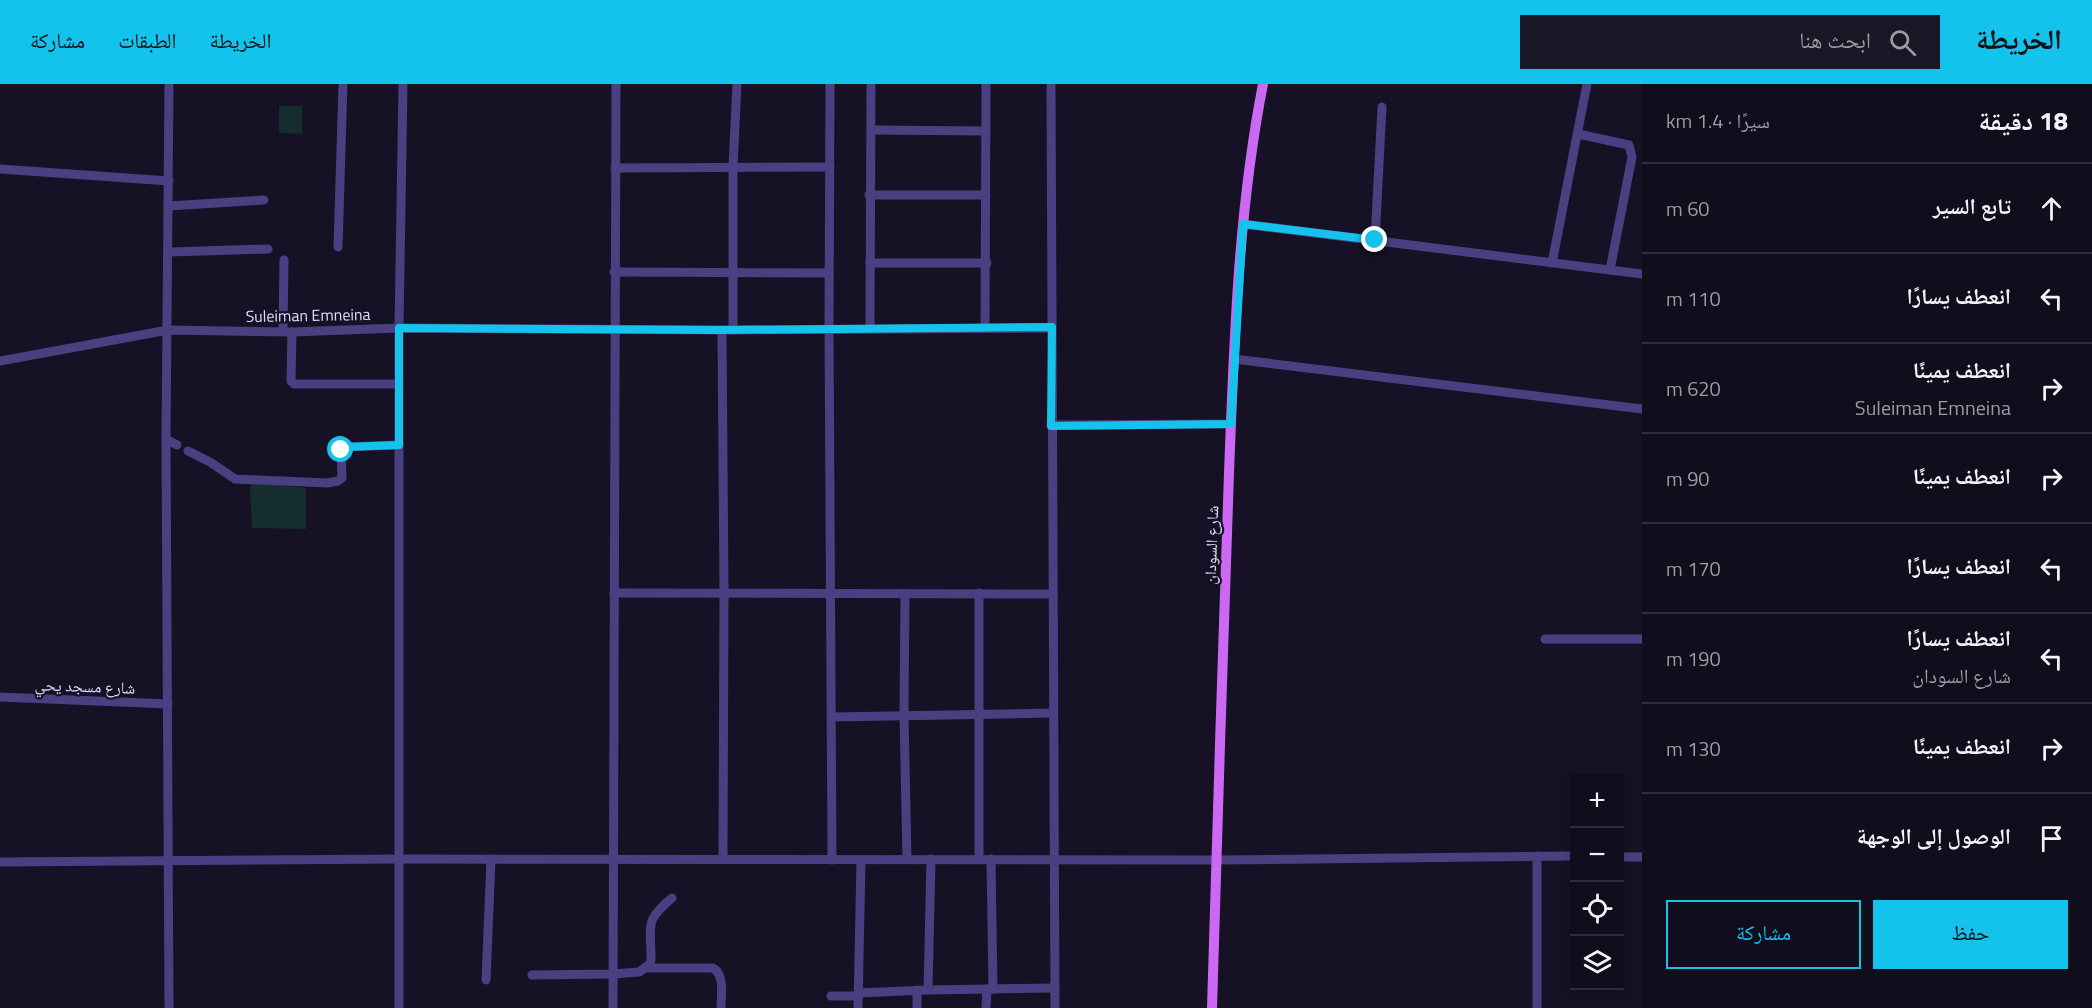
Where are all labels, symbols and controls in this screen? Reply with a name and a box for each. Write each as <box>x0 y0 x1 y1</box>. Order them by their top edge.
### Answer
search box <box>1520 15 1940 69</box>
text: الخريطة <box>1976 17 2062 60</box>
text: ابحث هنا <box>1799 23 1871 57</box>
text: مشاركة <box>30 24 85 56</box>
text: الطبقات <box>118 24 177 56</box>
text: الخريطة <box>210 24 271 56</box>
icon: search <box>1886 26 1919 59</box>
text: 18 دقيقة <box>1979 101 2068 140</box>
text: سيرًا · 1.4 km <box>1666 105 1770 136</box>
text: تابع السير <box>1933 189 2011 223</box>
icon: ahead <box>2035 192 2068 225</box>
text: 60 m <box>1666 193 1710 224</box>
route end <box>1361 226 1387 252</box>
text: انعطف يسارًا <box>1906 279 2011 313</box>
icon: left <box>2035 282 2068 315</box>
text: 110 m <box>1666 283 1721 314</box>
street label: Suleiman Emneina <box>245 302 371 328</box>
text: انعطف يمينًا <box>1913 353 2011 387</box>
icon: right <box>2035 372 2068 405</box>
text: 620 m <box>1666 373 1721 404</box>
text: Suleiman Emneina <box>1855 392 2011 423</box>
route start <box>327 436 353 462</box>
text: انعطف يمينًا <box>1913 459 2011 493</box>
icon: right <box>2035 462 2068 495</box>
text: 90 m <box>1666 463 1710 494</box>
street label: شارع السودان <box>1198 505 1224 585</box>
text: انعطف يسارًا <box>1906 549 2011 583</box>
icon: left <box>2035 552 2068 585</box>
text: 170 m <box>1666 553 1721 584</box>
text: انعطف يسارًا <box>1906 621 2011 655</box>
icon: left <box>2035 642 2068 675</box>
text: 190 m <box>1666 643 1721 674</box>
text: شارع السودان <box>1912 660 2011 691</box>
street label: شارع مسجد يحي <box>34 672 136 701</box>
text: انعطف يمينًا <box>1913 729 2011 763</box>
icon: right <box>2035 732 2068 765</box>
text: 130 m <box>1666 733 1721 764</box>
map controls <box>1570 774 1624 990</box>
button: + <box>1570 774 1624 828</box>
text: الوصول إلى الوجهة <box>1857 819 2011 853</box>
icon: arrive <box>2035 822 2068 855</box>
button: − <box>1570 828 1624 882</box>
button: locate <box>1570 882 1624 936</box>
button: مشاركة <box>1666 900 1861 969</box>
button: حفظ <box>1873 900 2068 969</box>
button: layers <box>1570 936 1624 990</box>

